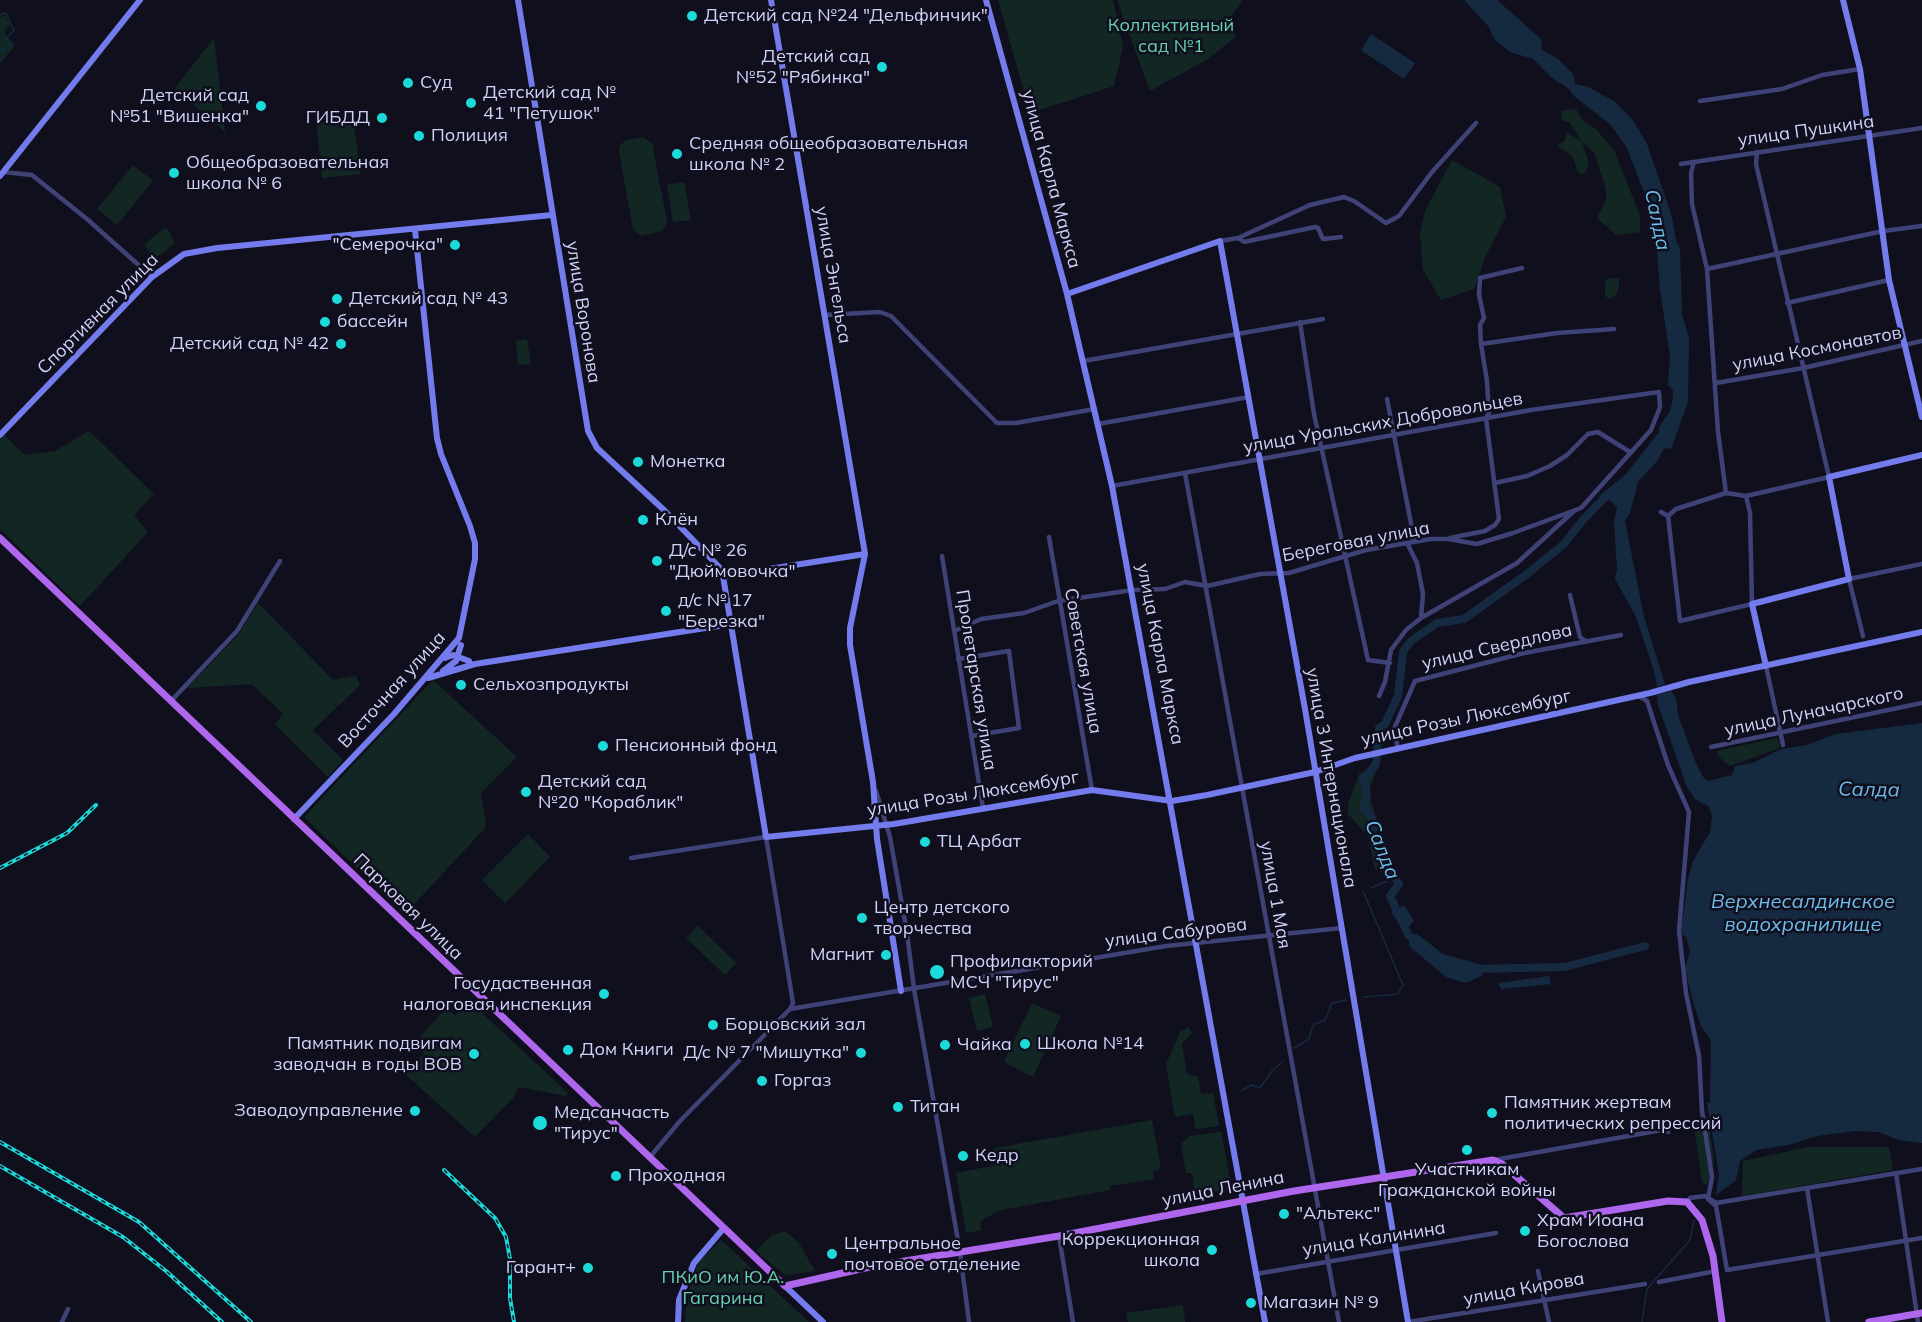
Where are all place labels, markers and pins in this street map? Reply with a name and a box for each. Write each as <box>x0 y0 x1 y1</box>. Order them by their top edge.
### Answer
place label: Детский сад №24 "Дельфинчик" <box>704 5 988 27</box>
marker: Детский сад №24 "Дельфинчик" <box>685 9 699 23</box>
place label: Детский сад №52 "Рябинка" <box>736 46 870 88</box>
marker: Детский сад №52 "Рябинка" <box>875 60 889 74</box>
place label: Суд <box>420 72 452 94</box>
marker: Суд <box>401 76 415 90</box>
place label: Детский сад № 41 "Петушок" <box>483 82 616 124</box>
place label: Детский сад №51 "Вишенка" <box>110 85 249 128</box>
marker: Детский сад № 41 "Петушок" <box>464 96 478 110</box>
marker: Детский сад №51 "Вишенка" <box>254 99 268 113</box>
place label: ГИБДД <box>306 107 370 129</box>
marker: ГИБДД <box>375 111 389 125</box>
place label: Полиция <box>431 125 508 147</box>
marker: Полиция <box>412 129 426 143</box>
place label: Средняя общеобразовательная школа № 2 <box>689 133 968 176</box>
marker: Средняя общеобразовательная школа № 2 <box>670 147 684 161</box>
place label: Общеобразовательная школа № 6 <box>186 152 389 195</box>
marker: Общеобразовательная школа № 6 <box>167 166 181 180</box>
place label: "Семерочка" <box>332 234 443 256</box>
marker: "Семерочка" <box>448 238 462 252</box>
place label: Детский сад № 43 <box>349 288 508 310</box>
marker: Детский сад № 43 <box>330 292 344 306</box>
place label: бассейн <box>337 311 408 333</box>
marker: бассейн <box>318 315 332 329</box>
place label: Детский сад № 42 <box>170 333 329 355</box>
marker: Детский сад № 42 <box>334 337 348 351</box>
place label: Монетка <box>650 451 725 473</box>
marker: Монетка <box>631 455 645 469</box>
place label: Клён <box>655 509 698 531</box>
marker: Клён <box>636 513 650 527</box>
place label: Д/с № 26 "Дюймовочка" <box>669 540 795 582</box>
marker: Д/с № 26 "Дюймовочка" <box>650 554 664 568</box>
place label: д/с № 17 "Березка" <box>678 590 765 632</box>
marker: д/с № 17 "Березка" <box>659 604 673 618</box>
place label: Сельхозпродукты <box>473 674 629 696</box>
marker: Сельхозпродукты <box>454 678 468 692</box>
place label: Пенсионный фонд <box>615 735 777 757</box>
marker: Пенсионный фонд <box>596 739 610 753</box>
place label: Детский сад №20 "Кораблик" <box>538 771 683 814</box>
marker: Детский сад №20 "Кораблик" <box>519 785 533 799</box>
place label: ТЦ Арбат <box>937 831 1021 853</box>
marker: ТЦ Арбат <box>918 835 932 849</box>
place label: Центр детского творчества <box>874 897 1010 940</box>
marker: Центр детского творчества <box>855 911 869 925</box>
place label: Магнит <box>810 944 874 966</box>
marker: Магнит <box>879 948 893 962</box>
place label: Профилакторий МСЧ "Тирус" <box>950 951 1093 994</box>
marker: Профилакторий МСЧ "Тирус" <box>928 963 946 981</box>
place label: Госудаственная налоговая инспекция <box>403 973 592 1016</box>
marker: Госудаственная налоговая инспекция <box>597 987 611 1001</box>
place label: Борцовский зал <box>725 1014 866 1036</box>
marker: Борцовский зал <box>706 1018 720 1032</box>
place label: Памятник подвигам заводчан в годы ВОВ <box>273 1033 462 1076</box>
place label: Школа №14 <box>1037 1033 1144 1055</box>
place label: Чайка <box>957 1034 1012 1056</box>
marker: Школа №14 <box>1018 1037 1032 1051</box>
marker: Чайка <box>938 1038 952 1052</box>
place label: Дом Книги <box>580 1039 674 1061</box>
place label: Д/с № 7 "Мишутка" <box>683 1042 849 1064</box>
marker: Дом Книги <box>561 1043 575 1057</box>
marker: Д/с № 7 "Мишутка" <box>854 1046 868 1060</box>
marker: Памятник подвигам заводчан в годы ВОВ <box>467 1047 481 1061</box>
place label: Горгаз <box>774 1070 831 1092</box>
marker: Горгаз <box>755 1074 769 1088</box>
place label: Памятник жертвам политических репрессий <box>1504 1092 1721 1134</box>
place label: Титан <box>910 1096 960 1118</box>
place label: Заводоуправление <box>234 1100 403 1122</box>
marker: Титан <box>891 1100 905 1114</box>
place label: Медсанчасть "Тирус" <box>554 1102 669 1144</box>
marker: Заводоуправление <box>408 1104 422 1118</box>
marker: Памятник жертвам политических репрессий <box>1485 1106 1499 1120</box>
marker: Медсанчасть "Тирус" <box>531 1114 549 1132</box>
marker: Участникам Гражданской войны <box>1460 1143 1474 1157</box>
place label: Кедр <box>975 1145 1019 1167</box>
marker: Кедр <box>956 1149 970 1163</box>
place label: Участникам Гражданской войны <box>1378 1159 1556 1202</box>
place label: Проходная <box>628 1165 726 1187</box>
marker: Проходная <box>609 1169 623 1183</box>
place label: "Альтекс" <box>1296 1203 1380 1225</box>
marker: "Альтекс" <box>1277 1207 1291 1221</box>
place label: Храм Иоана Богослова <box>1537 1210 1644 1252</box>
marker: Храм Иоана Богослова <box>1518 1224 1532 1238</box>
place label: Коррекционная школа <box>1062 1229 1200 1272</box>
place label: Центральное почтовое отделение <box>844 1233 1021 1276</box>
marker: Коррекционная школа <box>1205 1243 1219 1257</box>
marker: Центральное почтовое отделение <box>825 1247 839 1261</box>
place label: Гарант+ <box>506 1257 576 1279</box>
marker: Гарант+ <box>581 1261 595 1275</box>
place label: Магазин № 9 <box>1263 1292 1379 1314</box>
marker: Магазин № 9 <box>1244 1296 1258 1310</box>

